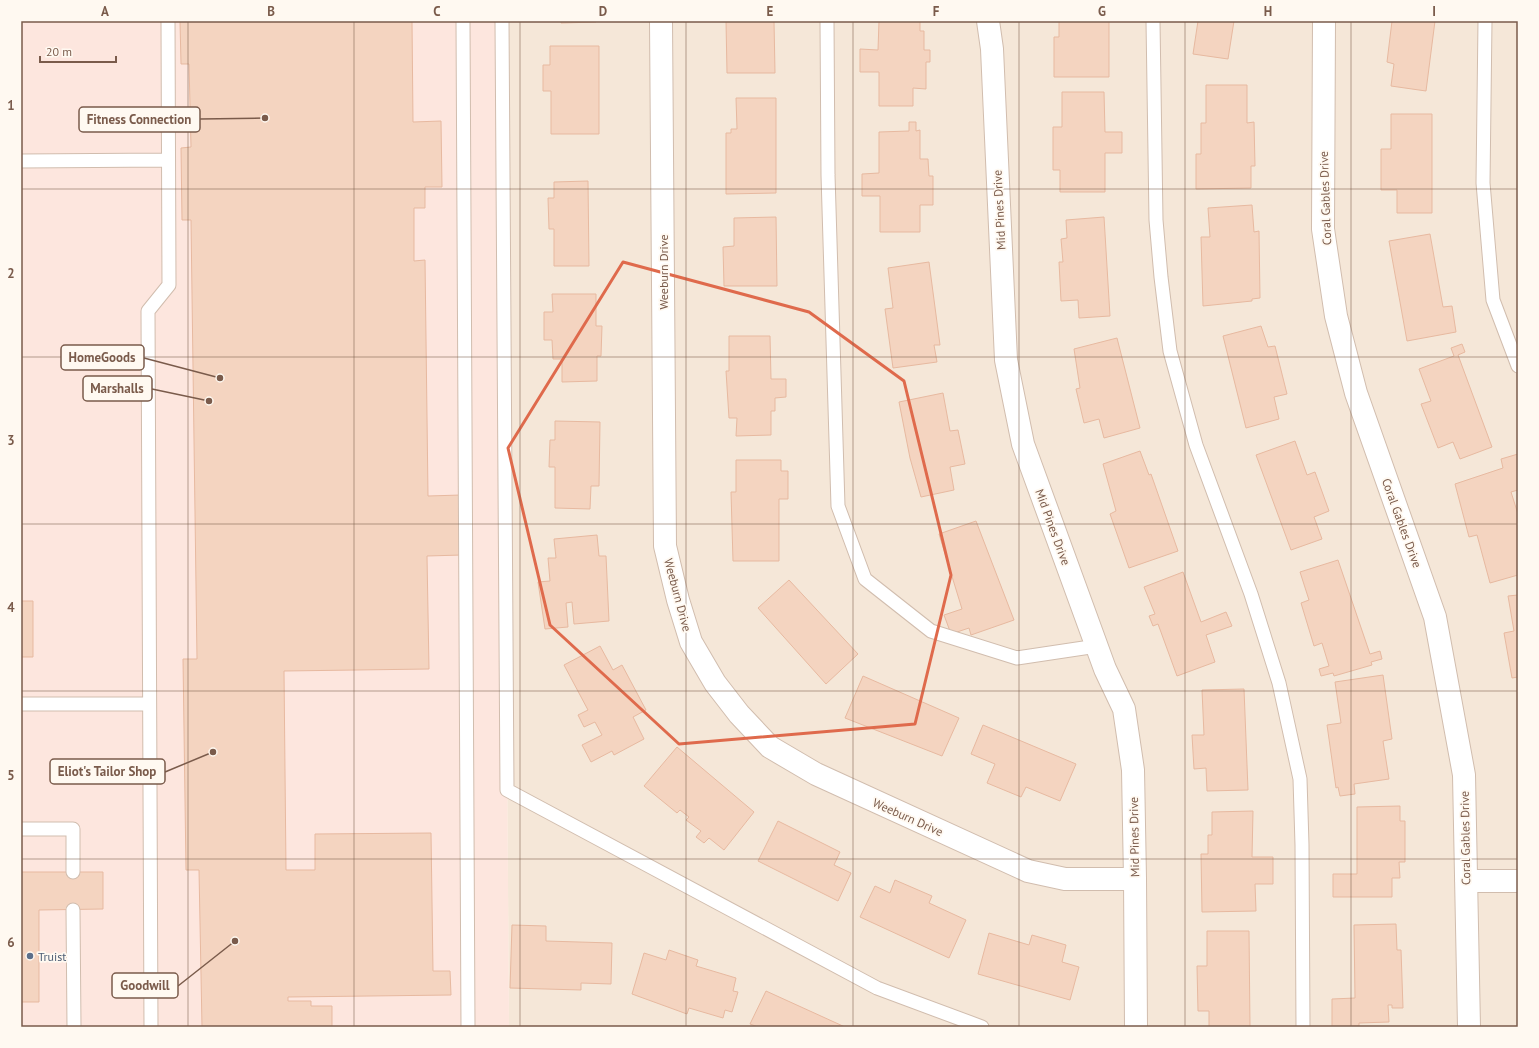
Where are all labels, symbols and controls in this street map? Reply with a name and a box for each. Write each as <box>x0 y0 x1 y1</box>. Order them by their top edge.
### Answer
text: A <box>101 3 109 20</box>
text: B <box>267 3 275 20</box>
text: C <box>433 3 441 20</box>
text: D <box>599 3 607 20</box>
text: E <box>767 3 774 20</box>
text: F <box>933 3 940 20</box>
text: G <box>1098 3 1106 20</box>
text: H <box>1264 3 1272 20</box>
text: I <box>1432 3 1436 20</box>
scale bar <box>40 38 116 64</box>
text: 20 m <box>46 44 72 59</box>
text: 1 <box>7 97 15 114</box>
callout: Fitness Connection <box>79 107 200 132</box>
text: Fitness Connection <box>87 111 191 128</box>
street label: Coral Gables Drive <box>1316 151 1334 245</box>
street label: Mid Pines Drive <box>989 170 1009 250</box>
street label: Weeburn Drive <box>656 234 671 310</box>
text: 2 <box>7 265 15 282</box>
callout: HomeGoods <box>61 345 144 370</box>
text: HomeGoods <box>69 349 136 366</box>
callout: Marshalls <box>83 376 152 401</box>
text: Marshalls <box>90 380 144 397</box>
text: 3 <box>7 432 15 449</box>
street label: Coral Gables Drive <box>1379 476 1425 570</box>
street label: Mid Pines Drive <box>1032 487 1074 567</box>
street label: Weeburn Drive <box>661 557 695 633</box>
text: 4 <box>7 599 15 616</box>
callout: Eliot's Tailor Shop <box>50 759 165 784</box>
text: Eliot's Tailor Shop <box>58 763 156 780</box>
text: 5 <box>7 767 15 784</box>
street label: Coral Gables Drive <box>1457 791 1473 885</box>
street label: Weeburn Drive <box>871 795 945 839</box>
street label: Mid Pines Drive <box>1126 797 1142 877</box>
text: 6 <box>7 934 15 951</box>
place label: Truist <box>38 949 66 964</box>
marker: Truist <box>25 951 35 961</box>
callout: Goodwill <box>112 973 178 998</box>
text: Goodwill <box>120 977 170 994</box>

